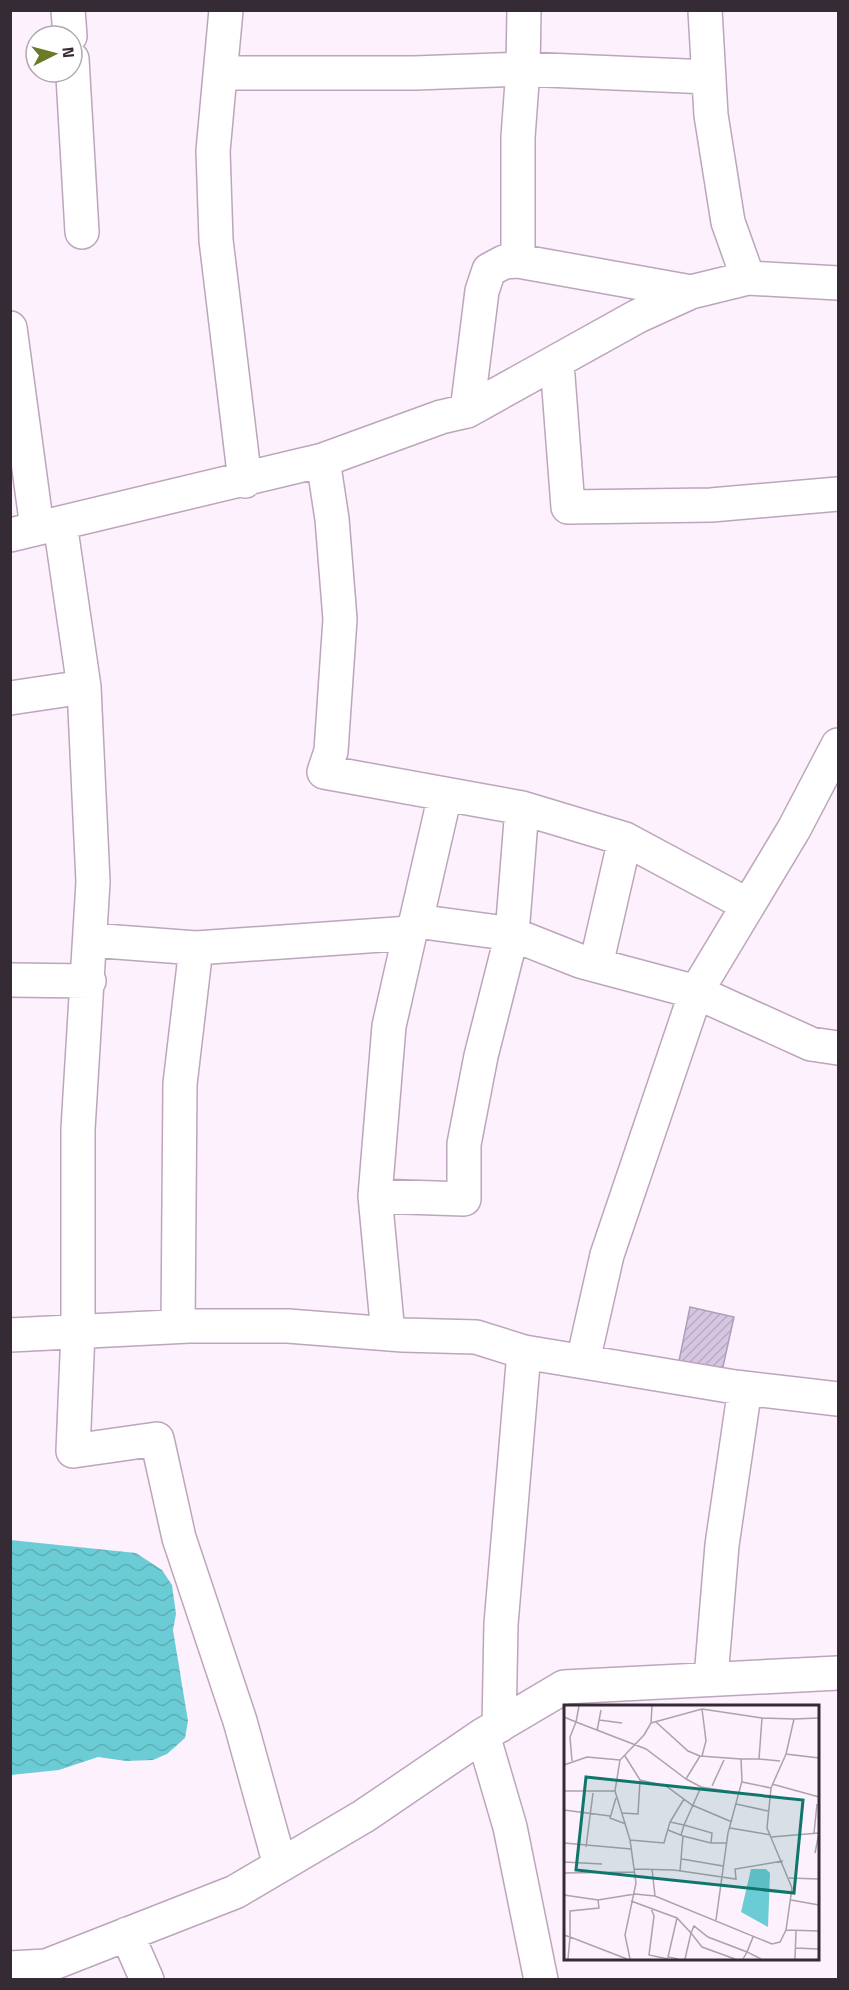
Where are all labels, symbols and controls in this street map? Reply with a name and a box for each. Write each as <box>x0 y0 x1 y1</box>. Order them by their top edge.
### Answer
north arrow <box>24 24 84 84</box>
text: N <box>56 46 81 59</box>
inset map <box>564 1705 819 1960</box>

